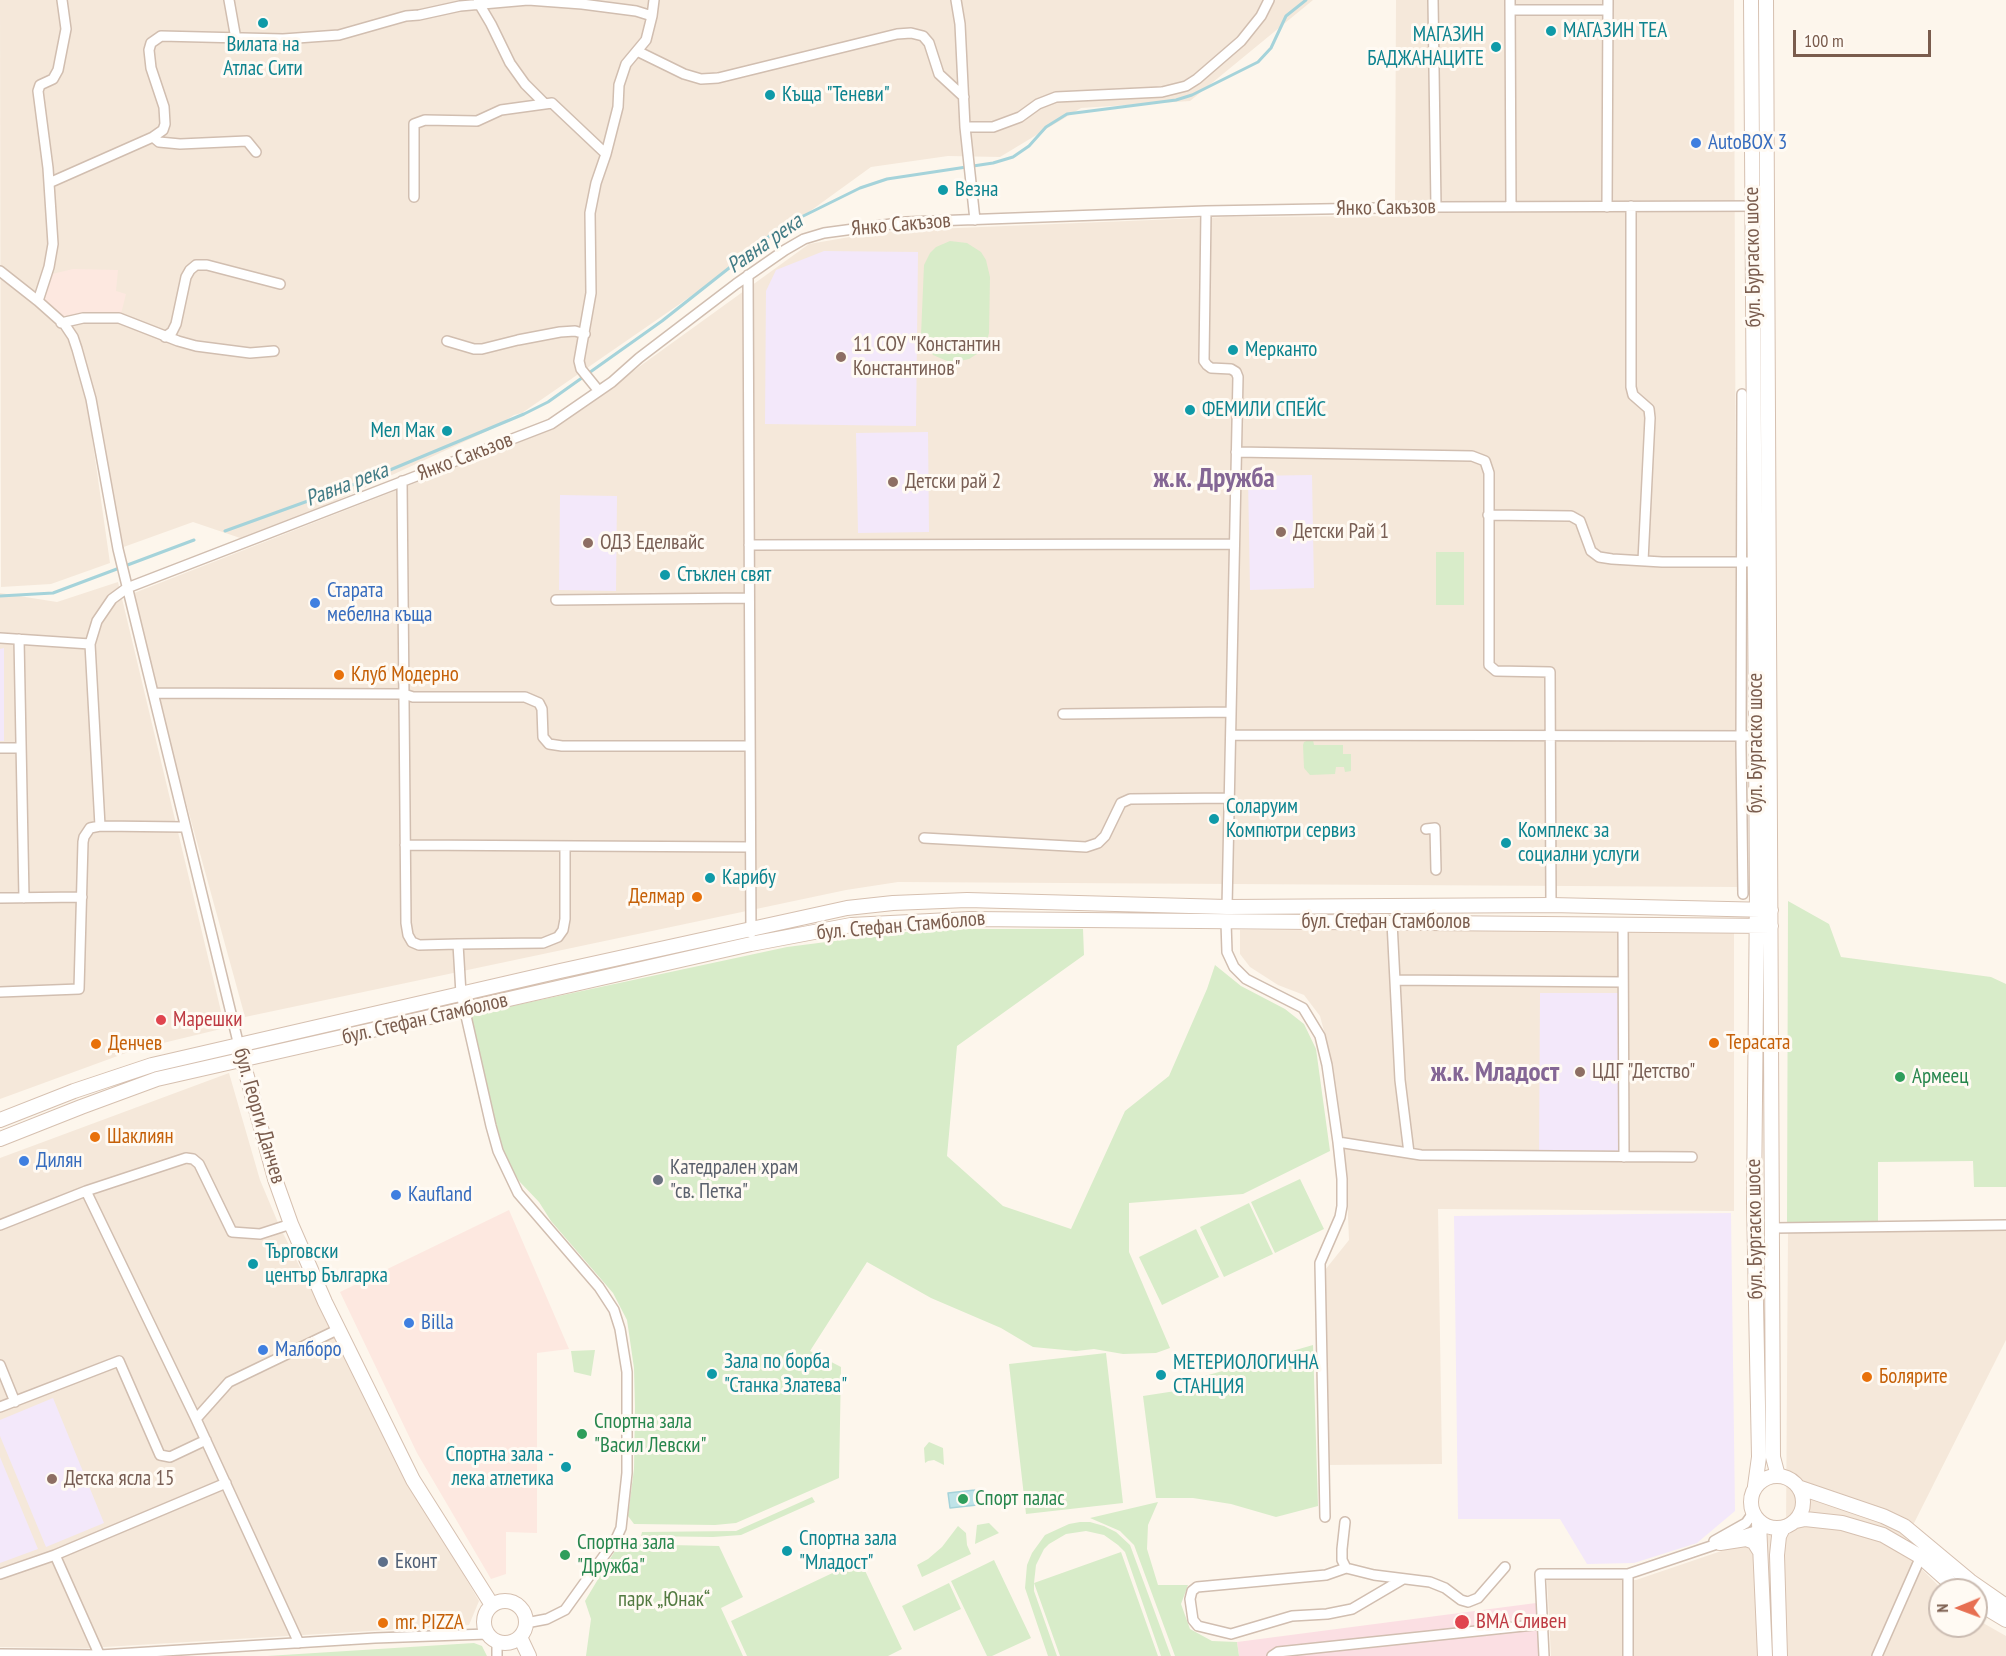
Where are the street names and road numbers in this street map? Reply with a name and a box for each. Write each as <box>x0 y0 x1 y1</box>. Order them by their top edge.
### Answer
street label: бул. Бургаско шосе <box>1739 187 1767 327</box>
street label: Янко Сакъзов <box>1336 195 1436 221</box>
street label: Янко Сакъзов <box>850 208 952 242</box>
street label: Янко Сакъзов <box>414 427 516 487</box>
street label: бул. Бургаско шосе <box>1743 673 1769 813</box>
street label: бул. Стефан Стамболов <box>816 906 986 946</box>
street label: бул. Стефан Стамболов <box>1301 909 1471 935</box>
street label: бул. Стефан Стамболов <box>340 988 510 1050</box>
street label: бул. Георги Данчев <box>228 1045 290 1187</box>
street label: бул. Бургаско шосе <box>1741 1159 1769 1299</box>

